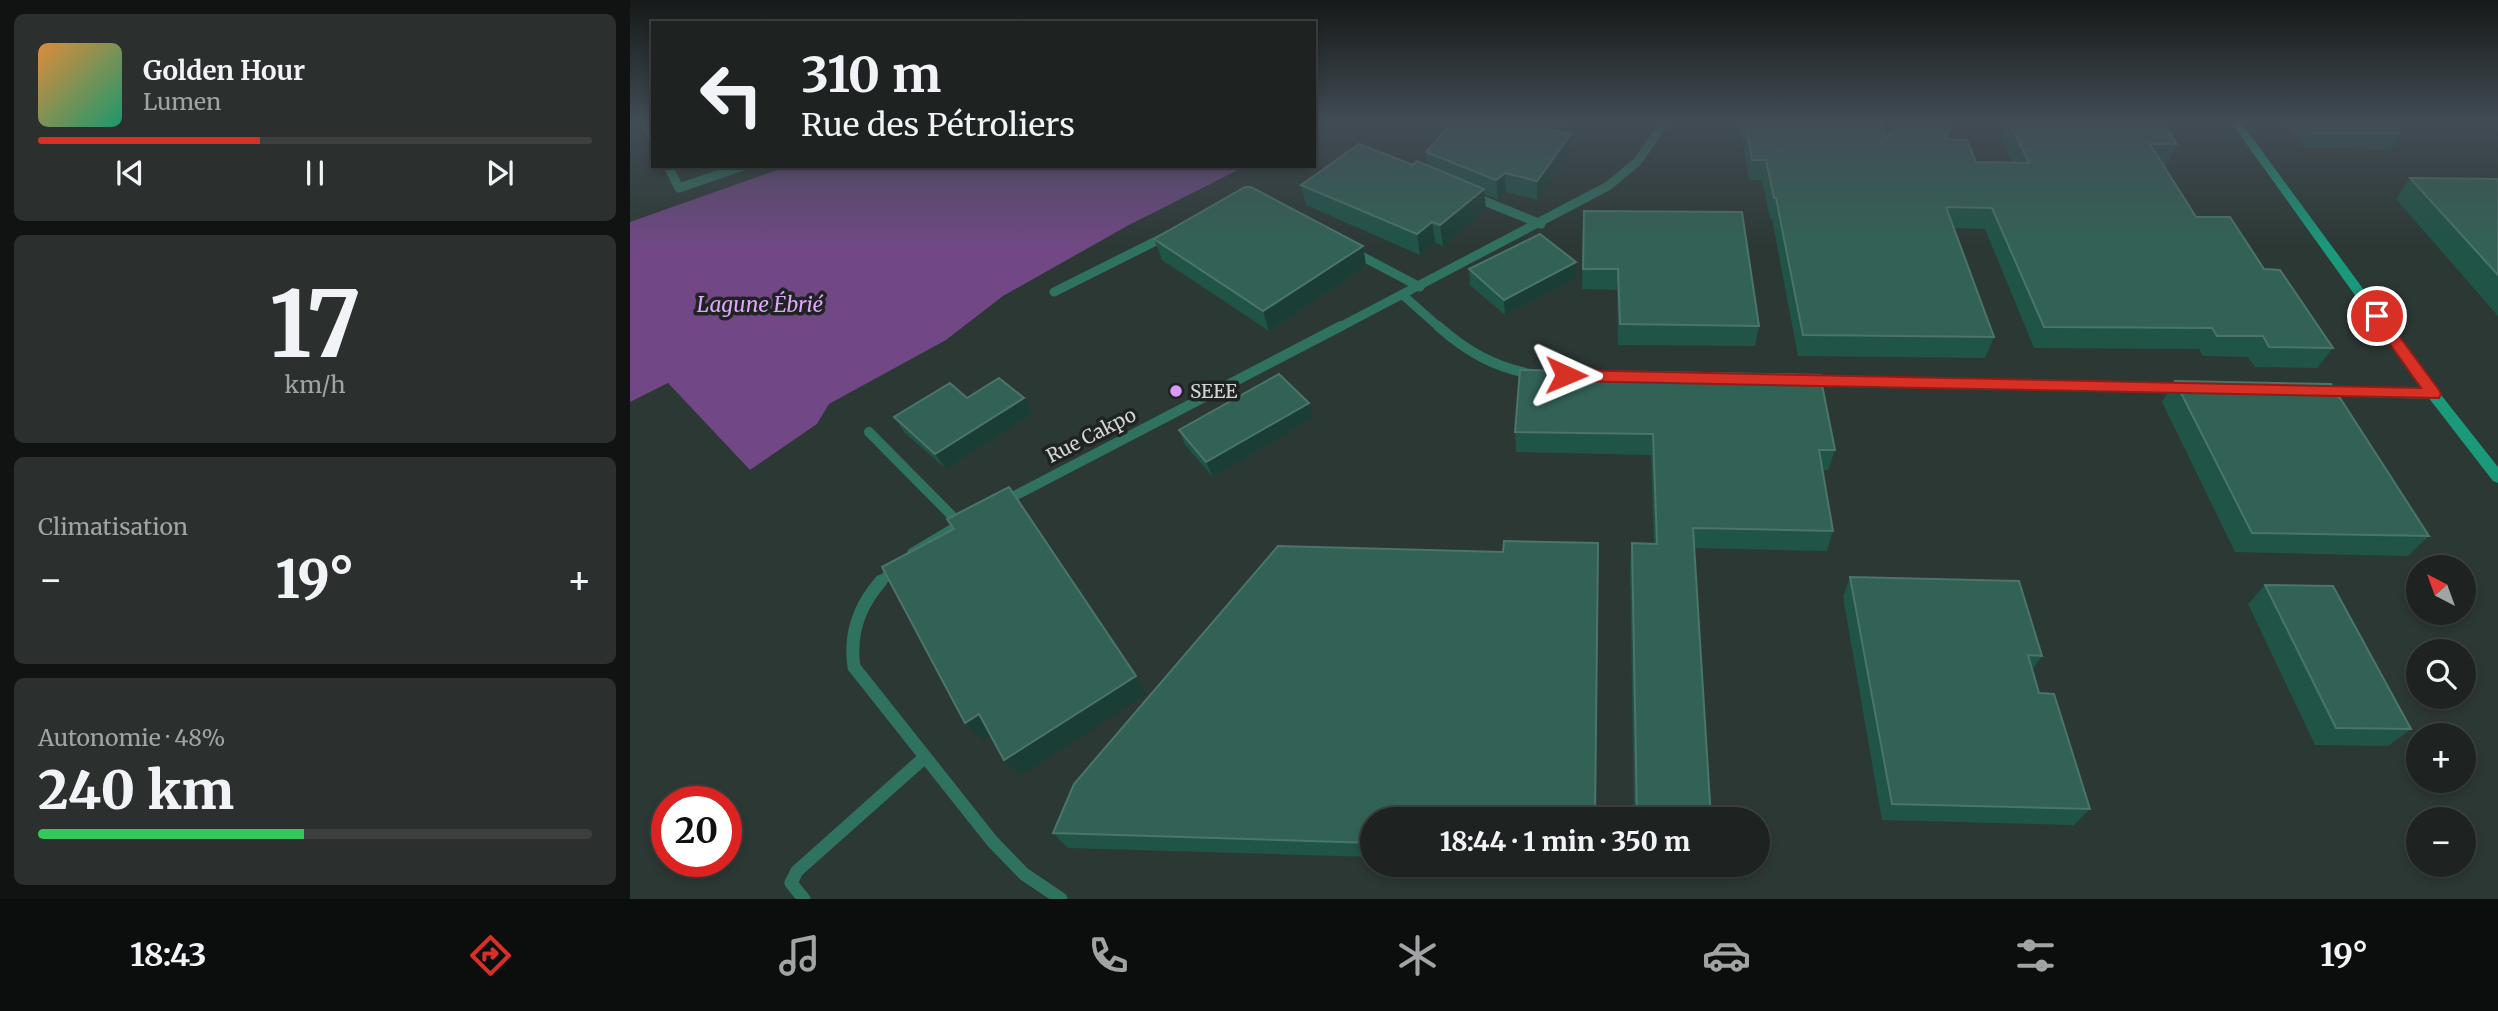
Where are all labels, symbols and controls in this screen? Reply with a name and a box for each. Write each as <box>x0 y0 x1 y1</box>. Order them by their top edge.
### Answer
text: 310 m <box>801 44 941 105</box>
icon: left <box>686 49 777 140</box>
text: Golden Hour <box>143 54 305 87</box>
text: Lumen <box>143 87 221 116</box>
text: Rue des Pétroliers <box>801 105 1075 145</box>
icon: previous <box>111 154 149 192</box>
icon: pause <box>296 154 334 192</box>
icon: next <box>481 154 519 192</box>
text: 17 <box>269 267 361 382</box>
pin <box>2347 286 2407 346</box>
water label: Lagune Ébrié <box>697 290 823 318</box>
icon: arrive <box>2358 297 2396 335</box>
position arrow <box>1529 338 1603 412</box>
text: km/h <box>285 370 345 399</box>
place label: SEEE <box>1190 379 1237 403</box>
marker: SEEE <box>1168 383 1184 399</box>
street label: Rue Cakpo <box>1042 402 1140 468</box>
text: Climatisation <box>38 512 188 541</box>
text: 19° <box>276 547 354 612</box>
north arrow <box>2406 555 2476 625</box>
map controls <box>2406 555 2476 877</box>
text: − <box>38 556 63 603</box>
text: + <box>567 556 592 603</box>
button: search <box>2406 639 2476 709</box>
text: Autonomie · 48% <box>38 723 225 752</box>
button: + <box>2406 723 2476 793</box>
text: 240 km <box>38 758 234 823</box>
speed limit sign: 20 <box>651 786 742 877</box>
button: − <box>2406 807 2476 877</box>
text: 18:44 · 1 min · 350 m <box>1440 825 1690 858</box>
icon: directions <box>466 931 515 980</box>
icon: music <box>775 931 824 980</box>
icon: phone <box>1084 931 1133 980</box>
icon: climate <box>1393 931 1442 980</box>
icon: car <box>1702 931 1751 980</box>
icon: filters <box>2011 931 2060 980</box>
text: 18:43 <box>130 935 206 975</box>
text: 19° <box>2320 935 2368 975</box>

